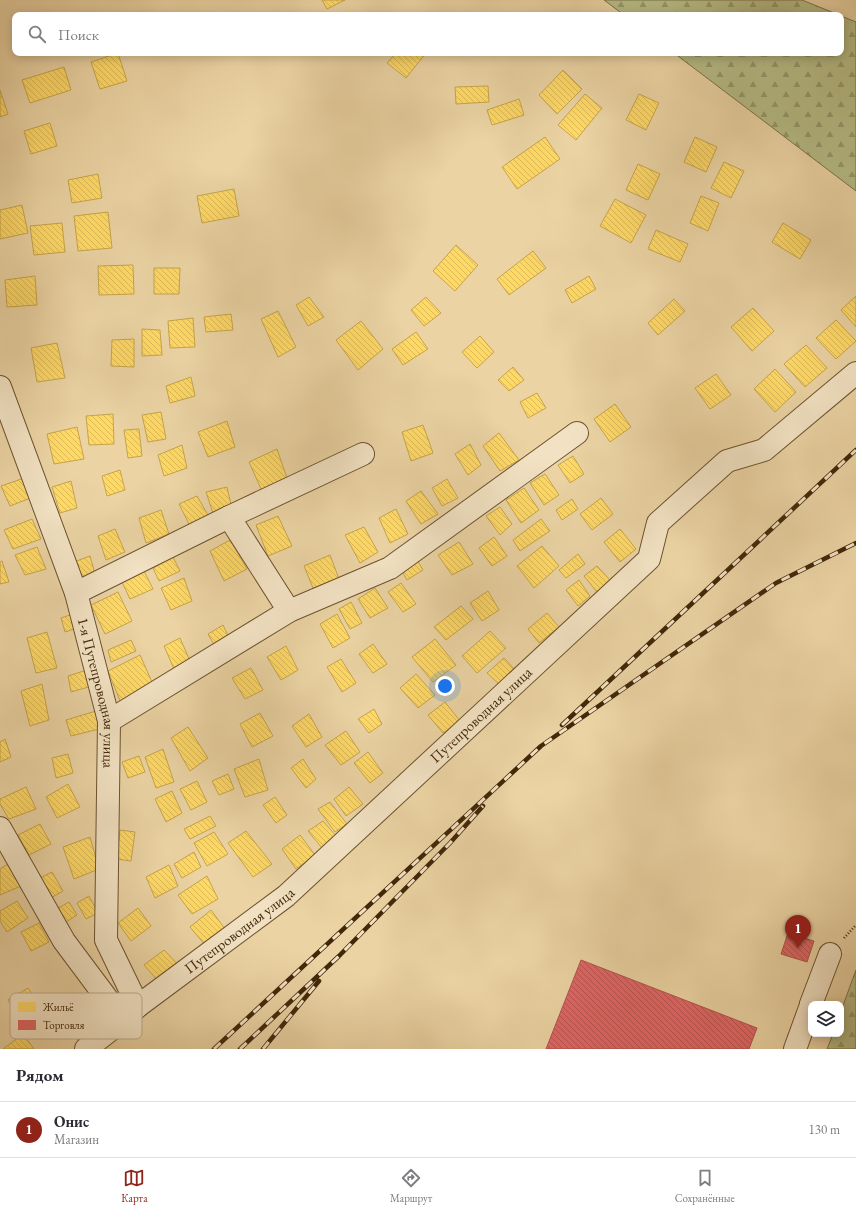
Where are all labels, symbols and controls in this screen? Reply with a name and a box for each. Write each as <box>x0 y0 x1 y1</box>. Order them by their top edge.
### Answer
search box <box>12 12 844 56</box>
icon: search <box>26 23 48 45</box>
text: Поиск <box>58 25 99 44</box>
street label: 1-я Путепроводная улица <box>74 615 119 768</box>
street label: Путепроводная улица <box>426 663 536 767</box>
your location <box>435 676 455 696</box>
street label: Путепроводная улица <box>180 883 298 977</box>
pin: 1 <box>785 915 811 948</box>
legend <box>10 993 142 1039</box>
text: Жильё <box>42 1000 74 1014</box>
map controls <box>808 1001 844 1037</box>
button: layers <box>808 1001 844 1037</box>
text: Торговля <box>43 1018 84 1032</box>
text: Рядом <box>16 1064 64 1086</box>
text: Онис <box>54 1112 89 1131</box>
text: 1 <box>26 1121 32 1138</box>
text: 130 m <box>809 1121 840 1138</box>
text: Магазин <box>54 1131 99 1148</box>
tab: Карта <box>121 1167 148 1205</box>
tab: Маршрут <box>390 1167 432 1205</box>
tab: Сохранённые <box>675 1167 735 1205</box>

